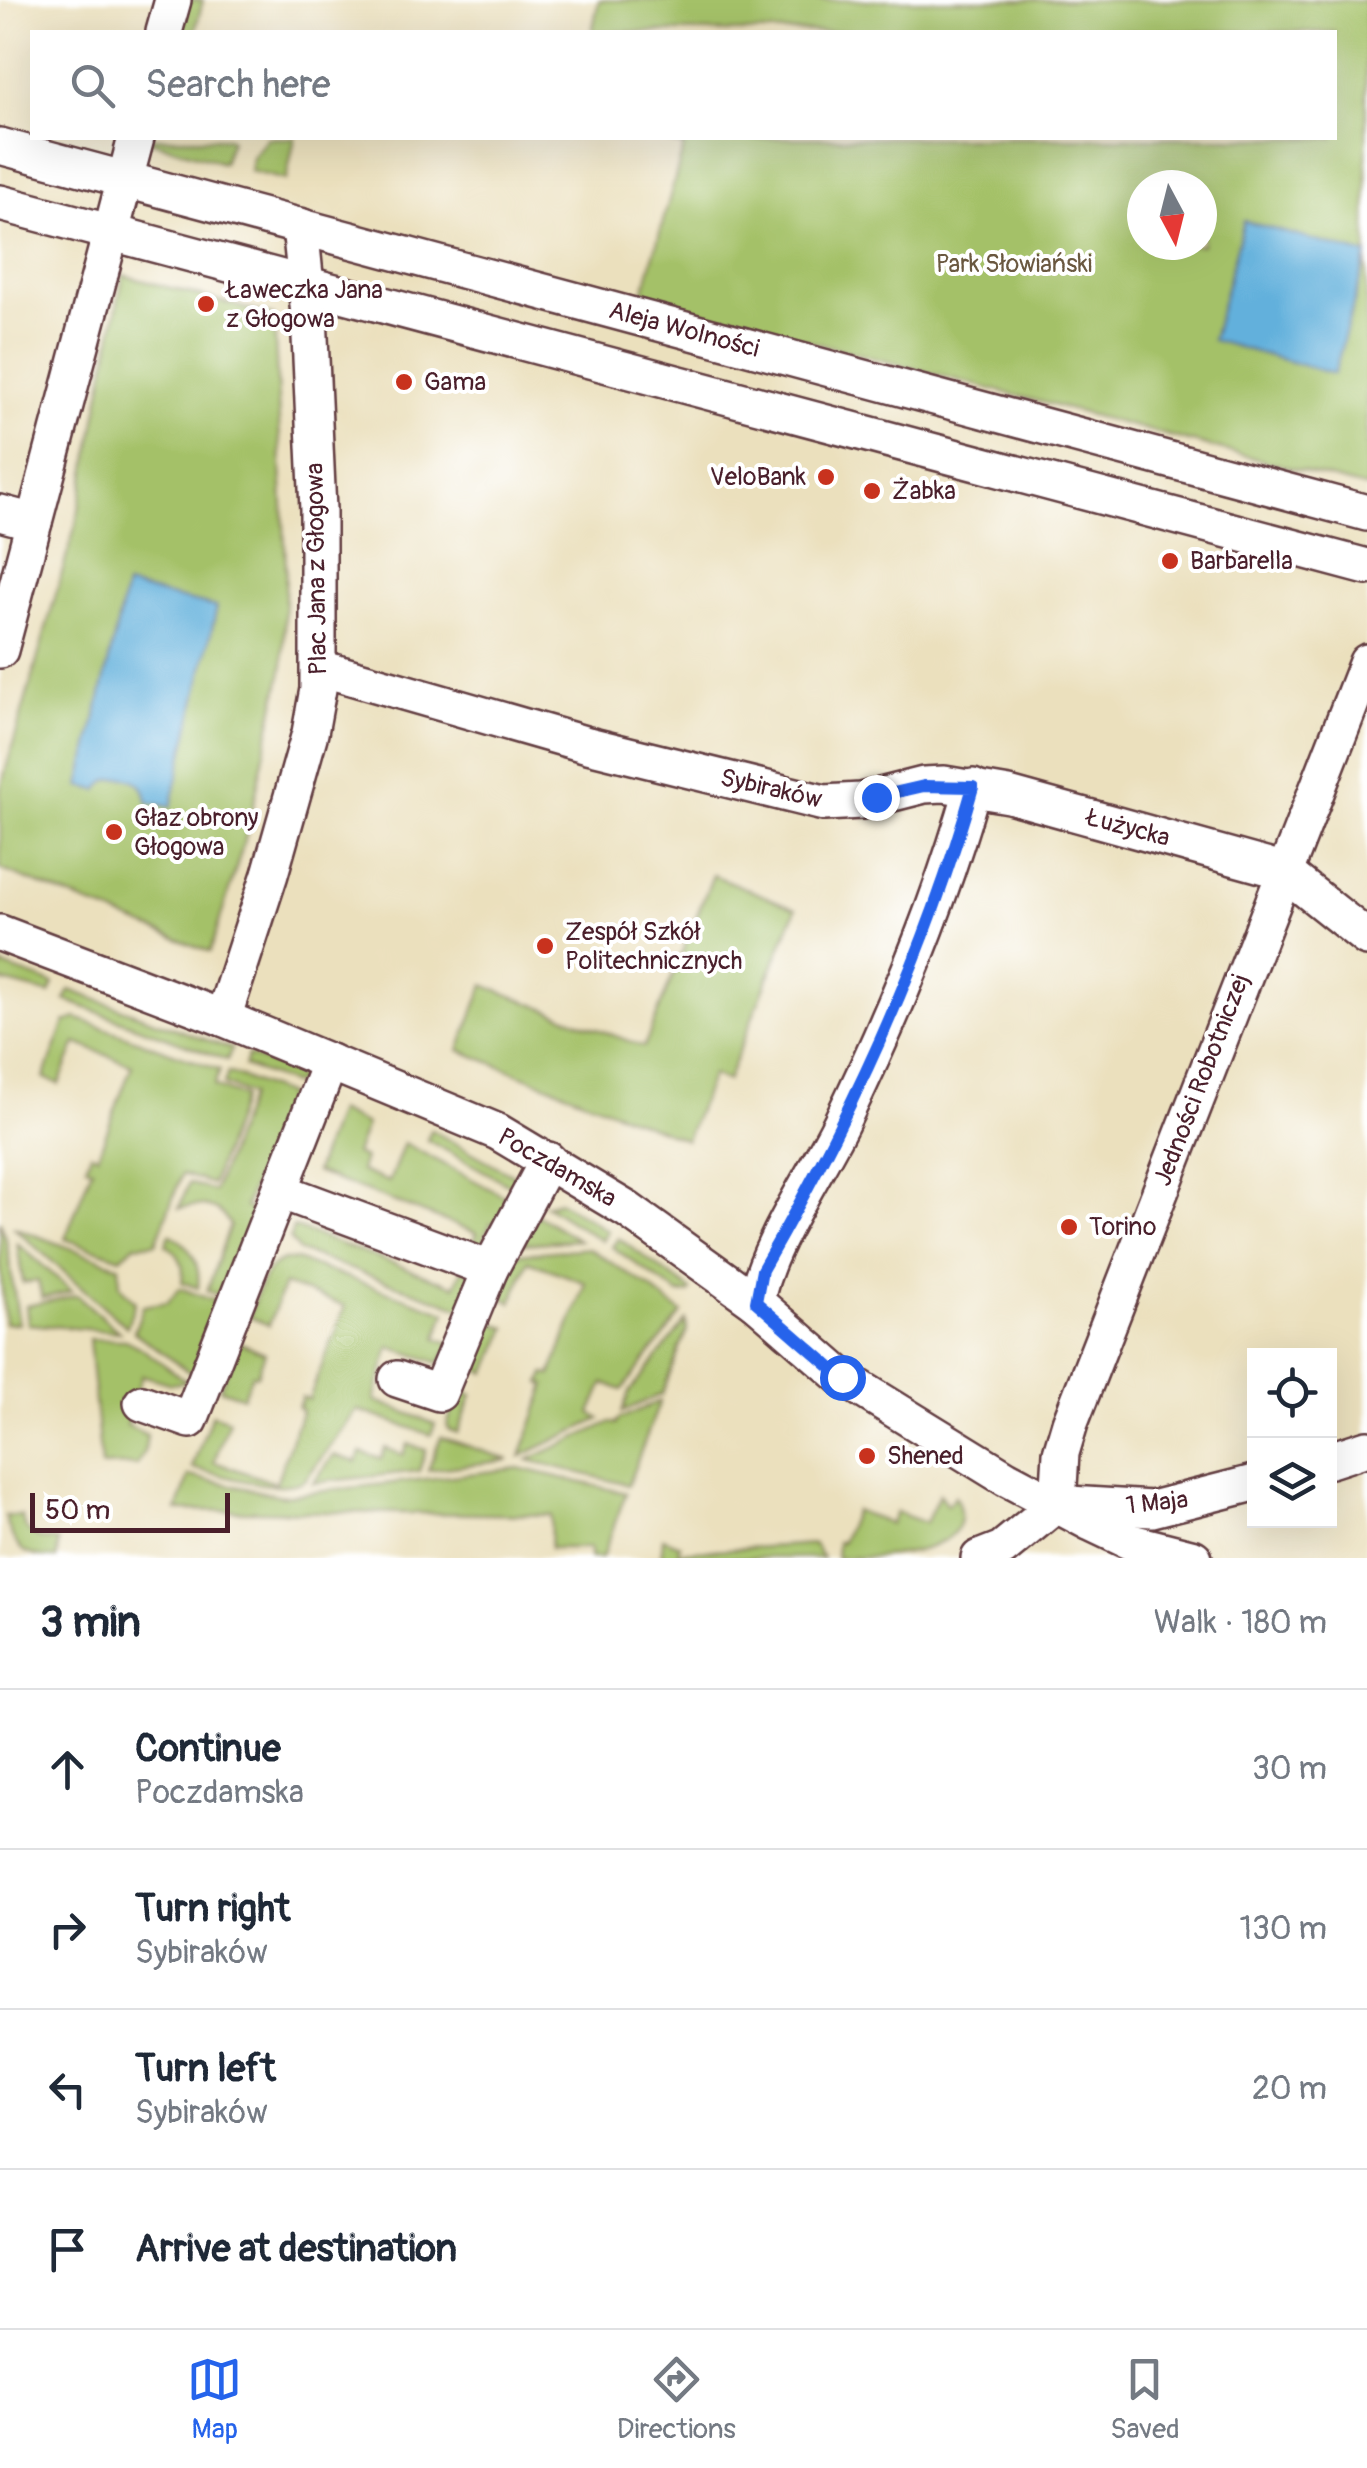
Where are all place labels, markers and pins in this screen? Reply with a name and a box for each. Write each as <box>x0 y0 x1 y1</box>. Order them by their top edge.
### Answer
place label: Ławeczka Jana z Głogowa <box>224 275 383 335</box>
marker: Ławeczka Jana z Głogowa <box>195 293 217 315</box>
place label: Gama <box>424 367 486 398</box>
marker: Gama <box>393 371 415 393</box>
place label: VeloBank <box>710 462 807 493</box>
marker: VeloBank <box>815 466 837 488</box>
place label: Żabka <box>892 476 956 507</box>
marker: Żabka <box>861 480 883 502</box>
place label: Barbarella <box>1190 546 1293 577</box>
marker: Barbarella <box>1159 550 1181 572</box>
place label: Głaz obrony Głogowa <box>134 803 259 863</box>
marker: Głaz obrony Głogowa <box>103 821 125 843</box>
place label: Zespół Szkół Politechnicznych <box>565 917 743 977</box>
marker: Zespół Szkół Politechnicznych <box>534 935 556 957</box>
place label: Torino <box>1089 1212 1156 1243</box>
marker: Torino <box>1058 1216 1080 1238</box>
place label: Shened <box>887 1441 964 1472</box>
marker: Shened <box>856 1445 878 1467</box>

